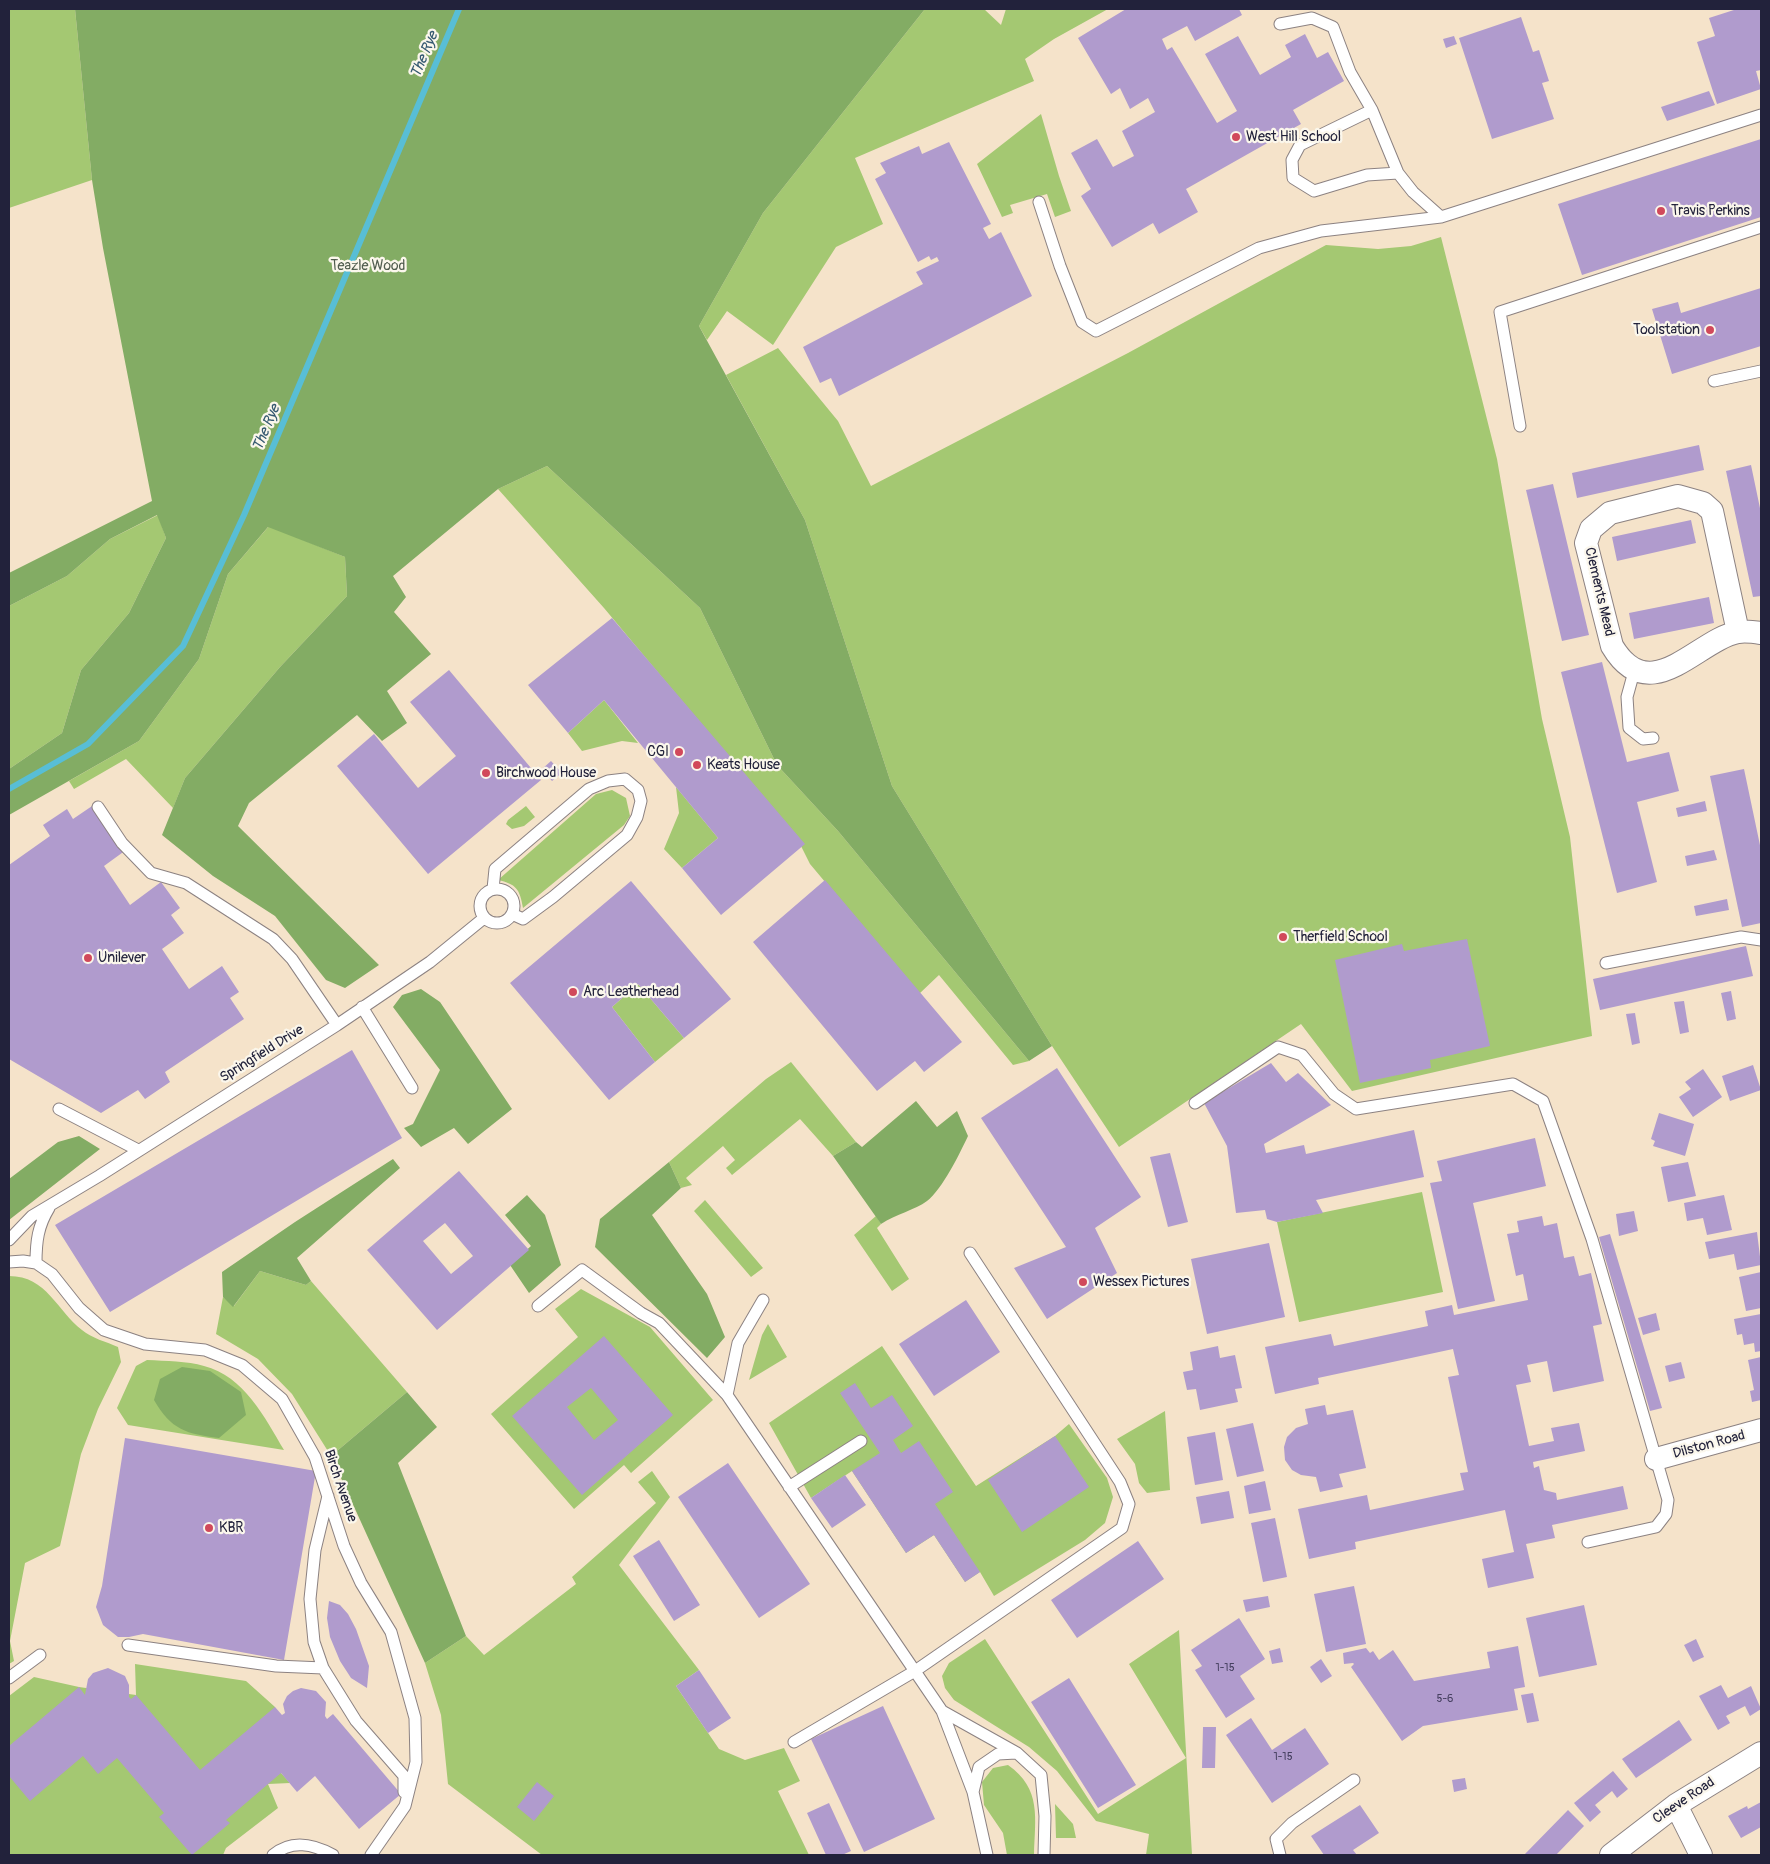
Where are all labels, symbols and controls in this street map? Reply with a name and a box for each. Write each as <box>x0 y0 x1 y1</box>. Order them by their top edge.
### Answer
water label: The Rye <box>407 29 443 81</box>
place label: West Hill School <box>1246 129 1341 145</box>
marker: West Hill School <box>1230 131 1242 143</box>
place label: Travis Perkins <box>1671 203 1750 219</box>
marker: Travis Perkins <box>1655 205 1667 217</box>
park label: Teazle Wood <box>331 258 405 274</box>
place label: Toolstation <box>1633 322 1700 338</box>
marker: Toolstation <box>1704 324 1716 336</box>
water label: The Rye <box>249 402 285 454</box>
street label: Clements Mead <box>1581 546 1617 638</box>
place label: CGI <box>647 744 669 760</box>
marker: CGI <box>673 746 685 758</box>
place label: Keats House <box>707 757 780 773</box>
marker: Keats House <box>691 759 703 771</box>
place label: Birchwood House <box>496 765 596 781</box>
marker: Birchwood House <box>480 767 492 779</box>
place label: Therfield School <box>1293 929 1388 945</box>
marker: Therfield School <box>1277 931 1289 943</box>
place label: Unilever <box>98 950 146 966</box>
marker: Unilever <box>82 952 94 964</box>
place label: Arc Leatherhead <box>583 984 679 1000</box>
marker: Arc Leatherhead <box>567 986 579 998</box>
street label: Springfield Drive <box>217 1022 307 1086</box>
place label: Wessex Pictures <box>1093 1274 1189 1290</box>
marker: Wessex Pictures <box>1077 1276 1089 1288</box>
street label: Dilston Road <box>1671 1427 1747 1463</box>
street label: Birch Avenue <box>320 1448 360 1524</box>
place label: KBR <box>219 1520 243 1536</box>
marker: KBR <box>203 1522 215 1534</box>
house number: 1-15 <box>1215 1661 1235 1675</box>
house number: 5-6 <box>1436 1692 1454 1706</box>
house number: 1-15 <box>1273 1750 1293 1764</box>
street label: Cleeve Road <box>1650 1774 1718 1828</box>

